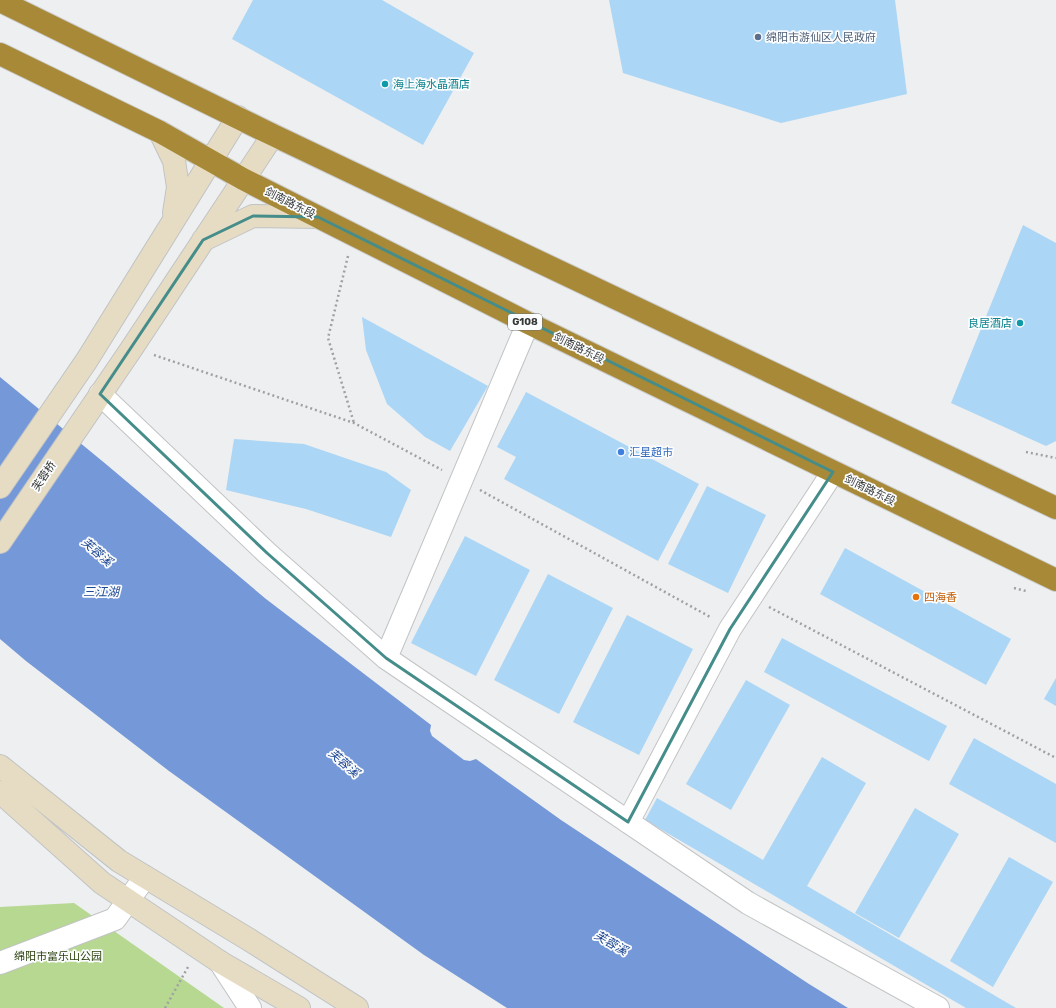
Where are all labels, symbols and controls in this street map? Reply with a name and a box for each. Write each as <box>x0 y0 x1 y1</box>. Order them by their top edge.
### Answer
place label: 绵阳市游仙区人民政府 <box>766 31 876 44</box>
marker: 绵阳市游仙区人民政府 <box>753 32 763 42</box>
place label: 海上海水晶酒店 <box>393 78 470 91</box>
marker: 海上海水晶酒店 <box>380 79 390 89</box>
street label: 剑南路东段 <box>263 185 317 221</box>
road number: G108 <box>508 314 542 330</box>
place label: 良居酒店 <box>968 317 1012 330</box>
marker: 良居酒店 <box>1015 318 1025 328</box>
street label: 剑南路东段 <box>551 330 607 366</box>
place label: 汇星超市 <box>629 446 673 459</box>
marker: 汇星超市 <box>616 447 626 457</box>
street label: 芙蓉桥 <box>29 459 59 493</box>
street label: 剑南路东段 <box>842 472 898 508</box>
water label: 芙蓉溪 <box>79 535 117 570</box>
water label: 三江湖 <box>83 585 121 599</box>
place label: 四海香 <box>924 591 957 604</box>
marker: 四海香 <box>911 592 921 602</box>
water label: 芙蓉溪 <box>326 746 364 781</box>
water label: 芙蓉溪 <box>592 928 632 959</box>
park label: 绵阳市富乐山公园 <box>14 950 102 963</box>

